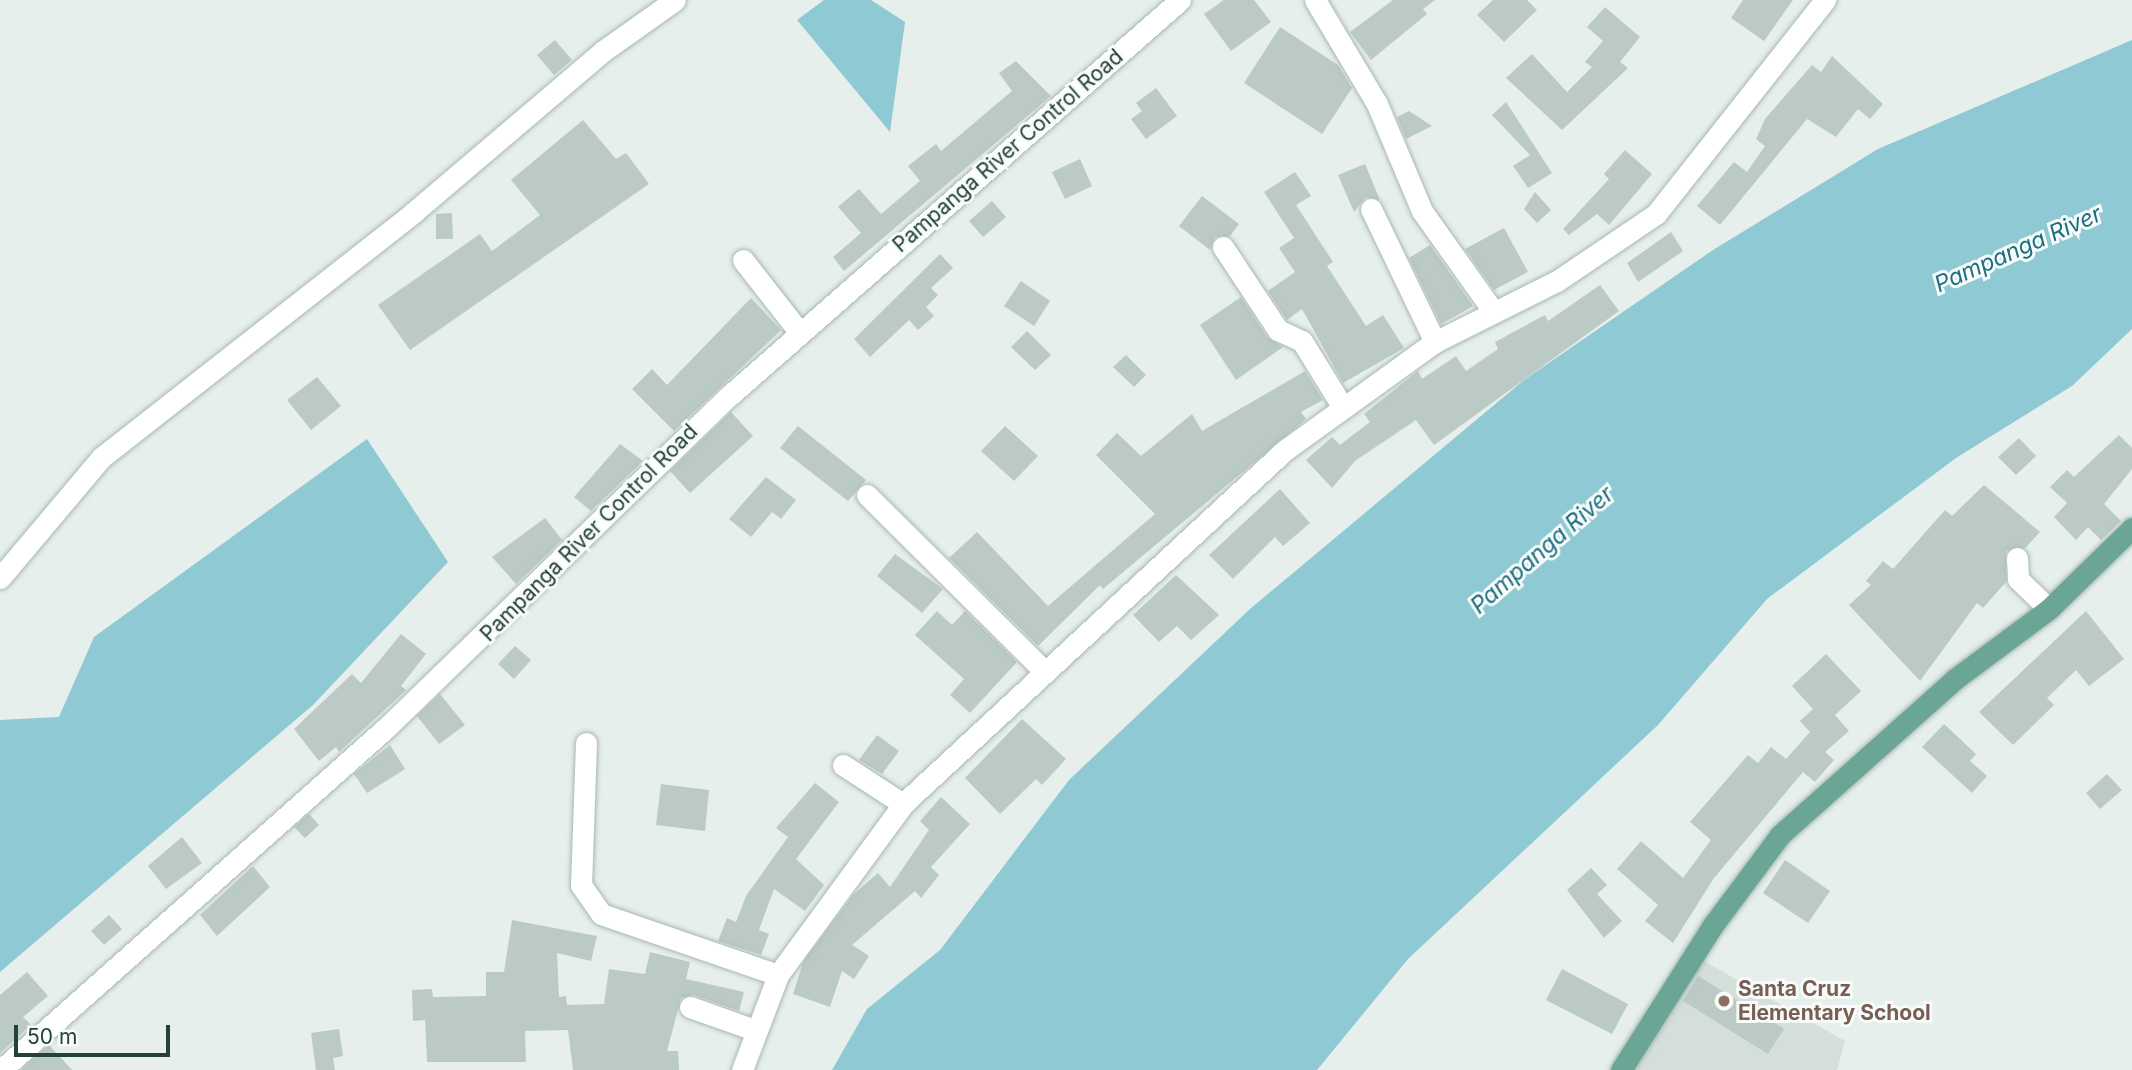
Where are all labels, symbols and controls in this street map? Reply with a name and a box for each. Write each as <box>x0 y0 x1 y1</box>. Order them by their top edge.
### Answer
street label: Pampanga River Control Road <box>888 44 1128 258</box>
water label: Pampanga River <box>1930 200 2106 298</box>
street label: Pampanga River Control Road <box>475 419 703 647</box>
water label: Pampanga River <box>1465 481 1619 619</box>
place label: Santa Cruz Elementary School <box>1738 976 1931 1026</box>
marker: Santa Cruz Elementary School <box>1716 993 1732 1009</box>
scale bar <box>18 1010 173 1054</box>
text: 50 m <box>27 1024 77 1049</box>

